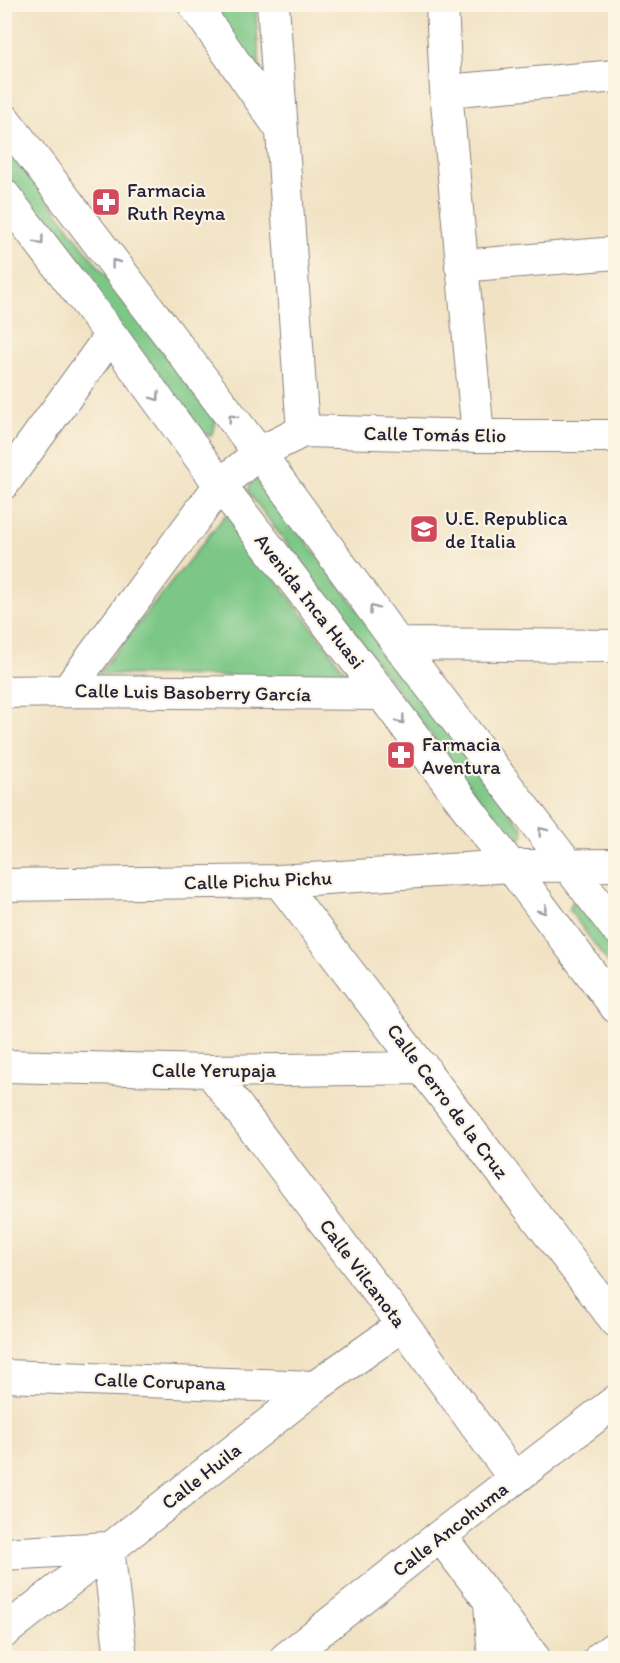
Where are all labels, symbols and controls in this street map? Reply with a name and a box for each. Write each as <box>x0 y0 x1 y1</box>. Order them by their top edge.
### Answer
place label: Farmacia Ruth Reyna <box>127 178 226 225</box>
pharmacy icon: Farmacia Ruth Reyna <box>90 186 122 218</box>
one-way arrow <box>32 235 43 246</box>
one-way arrow <box>111 258 122 269</box>
one-way arrow <box>149 391 160 402</box>
one-way arrow <box>229 414 240 425</box>
street label: Calle Tomás Elio <box>363 421 507 447</box>
place label: U.E. Republica de Italia <box>445 506 568 553</box>
school or university icon: U.E. Republica de Italia <box>408 513 440 545</box>
street label: Avenida Inca Huasi <box>250 529 370 673</box>
one-way arrow <box>369 605 380 616</box>
street label: Calle Luis Basoberry García <box>75 678 312 706</box>
one-way arrow <box>394 713 405 724</box>
place label: Farmacia Aventura <box>422 732 501 779</box>
pharmacy icon: Farmacia Aventura <box>385 739 417 771</box>
one-way arrow <box>539 826 550 837</box>
street label: Calle Pichu Pichu <box>183 865 333 895</box>
one-way arrow <box>536 903 547 914</box>
street label: Calle Cerro de la Cruz <box>382 1019 514 1183</box>
street label: Calle Yerupaja <box>152 1058 277 1082</box>
street label: Calle Vilcanota <box>314 1214 412 1332</box>
street label: Calle Corupana <box>94 1367 227 1395</box>
street label: Calle Huila <box>157 1437 246 1514</box>
street label: Calle Ancohuma <box>387 1476 513 1582</box>

